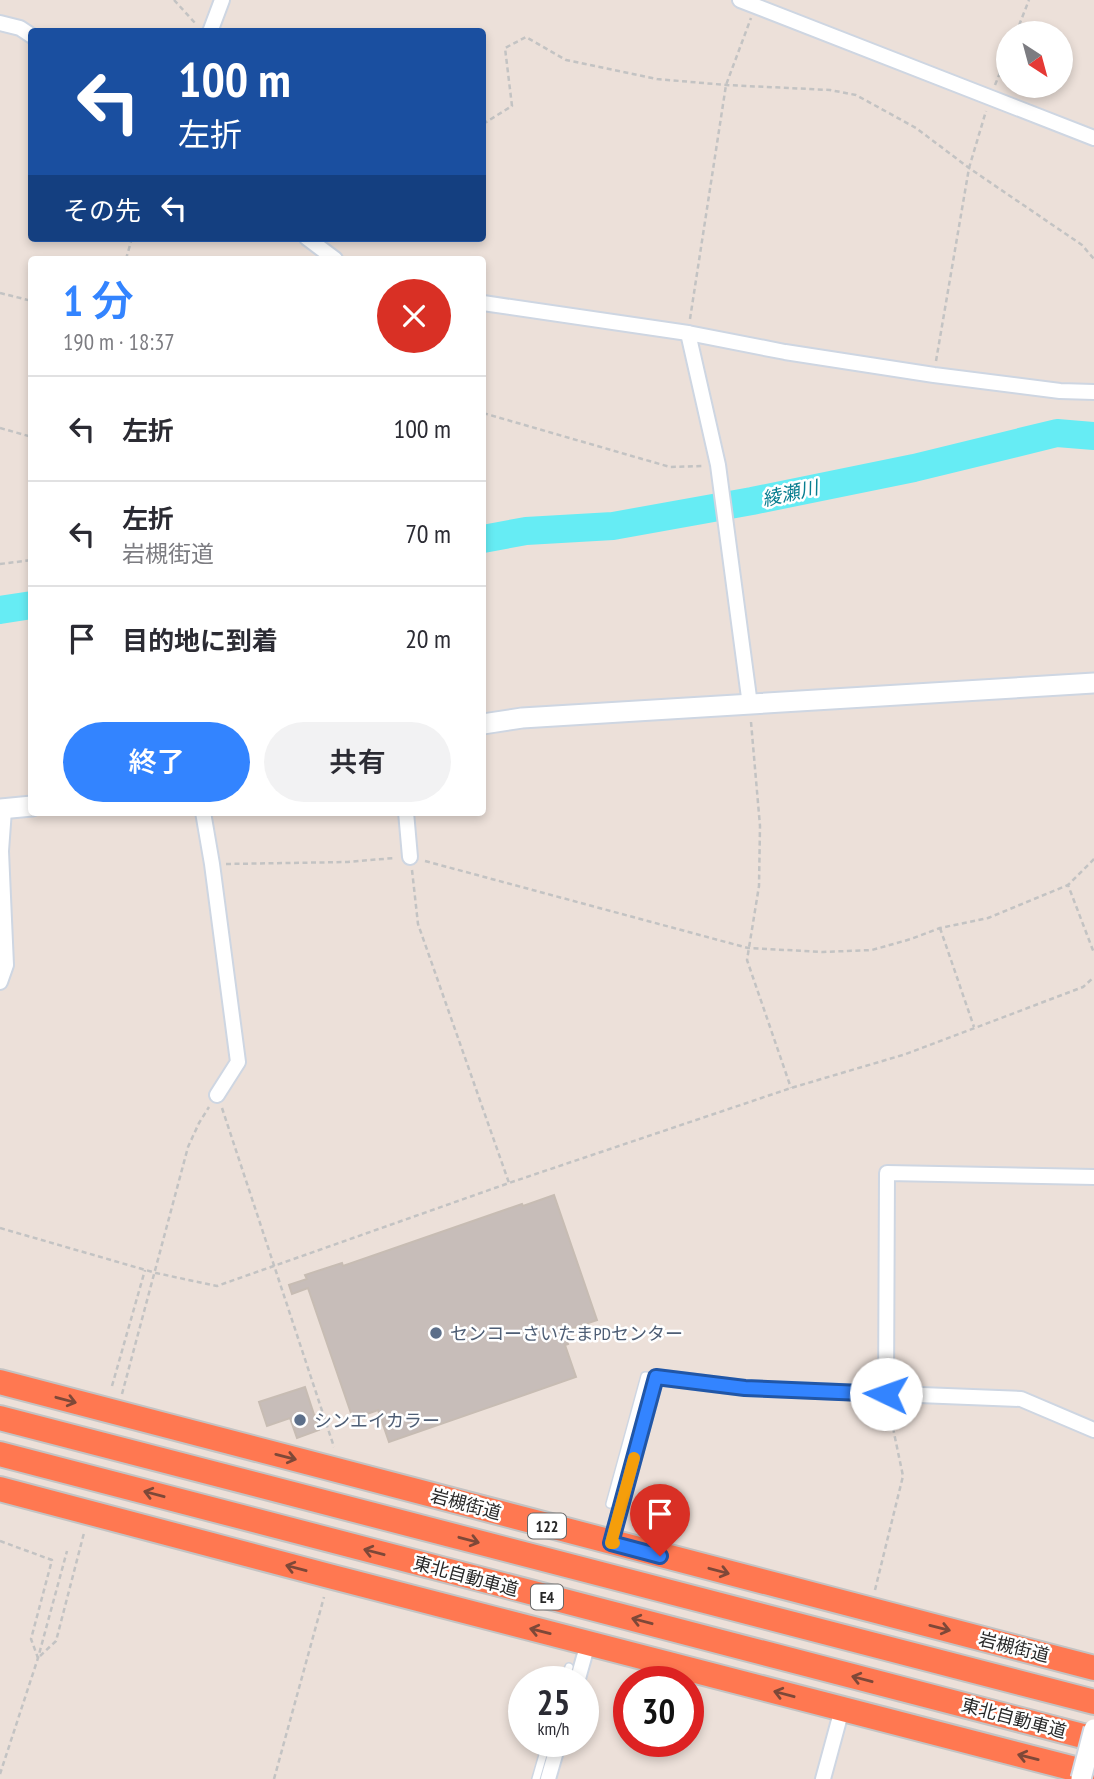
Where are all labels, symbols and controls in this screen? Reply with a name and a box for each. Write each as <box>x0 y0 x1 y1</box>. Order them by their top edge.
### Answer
north arrow <box>996 21 1073 98</box>
map controls <box>996 21 1073 98</box>
text: 100 m <box>178 47 291 111</box>
icon: left <box>63 56 154 147</box>
text: 左折 <box>178 113 242 155</box>
icon: left <box>155 189 193 227</box>
text: その先 <box>63 194 141 227</box>
text: 1 分 <box>63 273 134 328</box>
button: close <box>377 279 451 353</box>
text: 190 m · 18:37 <box>63 327 175 356</box>
icon: left <box>63 410 101 448</box>
text: 100 m <box>393 412 451 445</box>
text: 左折 <box>122 414 174 447</box>
water label: 綾瀬川 <box>760 474 822 511</box>
text: 左折 <box>122 502 174 535</box>
icon: left <box>63 515 101 553</box>
text: 70 m <box>405 517 451 550</box>
text: 岩槻街道 <box>122 539 214 568</box>
icon: arrive <box>63 620 101 658</box>
text: 20 m <box>405 622 451 655</box>
text: 目的地に到着 <box>122 624 278 657</box>
button: 終了 <box>63 722 250 802</box>
button: 共有 <box>264 722 451 802</box>
place label: センコーさいたまPDセンター <box>450 1322 683 1345</box>
marker: センコーさいたまPDセンター <box>428 1325 444 1341</box>
position arrow <box>849 1357 923 1431</box>
one-way arrow <box>54 1394 77 1407</box>
place label: シンエイカラー <box>314 1409 440 1432</box>
marker: シンエイカラー <box>292 1412 308 1428</box>
one-way arrow <box>275 1452 297 1465</box>
street label: 岩槻街道 <box>428 1484 504 1524</box>
pin <box>630 1484 690 1556</box>
one-way arrow <box>143 1487 166 1500</box>
icon: arrive <box>641 1495 679 1533</box>
road number: 122 <box>528 1514 566 1538</box>
one-way arrow <box>457 1534 480 1547</box>
one-way arrow <box>363 1545 386 1558</box>
street label: 東北自動車道 <box>411 1551 521 1601</box>
one-way arrow <box>285 1560 307 1573</box>
one-way arrow <box>708 1565 730 1578</box>
road number: E4 <box>531 1584 563 1610</box>
one-way arrow <box>631 1614 654 1627</box>
one-way arrow <box>928 1622 950 1635</box>
one-way arrow <box>529 1624 552 1637</box>
street label: 岩槻街道 <box>976 1627 1052 1667</box>
speed limit sign: 30 <box>613 1666 704 1757</box>
one-way arrow <box>851 1672 874 1685</box>
text: 25 <box>537 1679 570 1725</box>
one-way arrow <box>773 1687 796 1700</box>
street label: 東北自動車道 <box>959 1693 1069 1743</box>
text: km/h <box>538 1717 569 1740</box>
one-way arrow <box>1017 1750 1040 1763</box>

